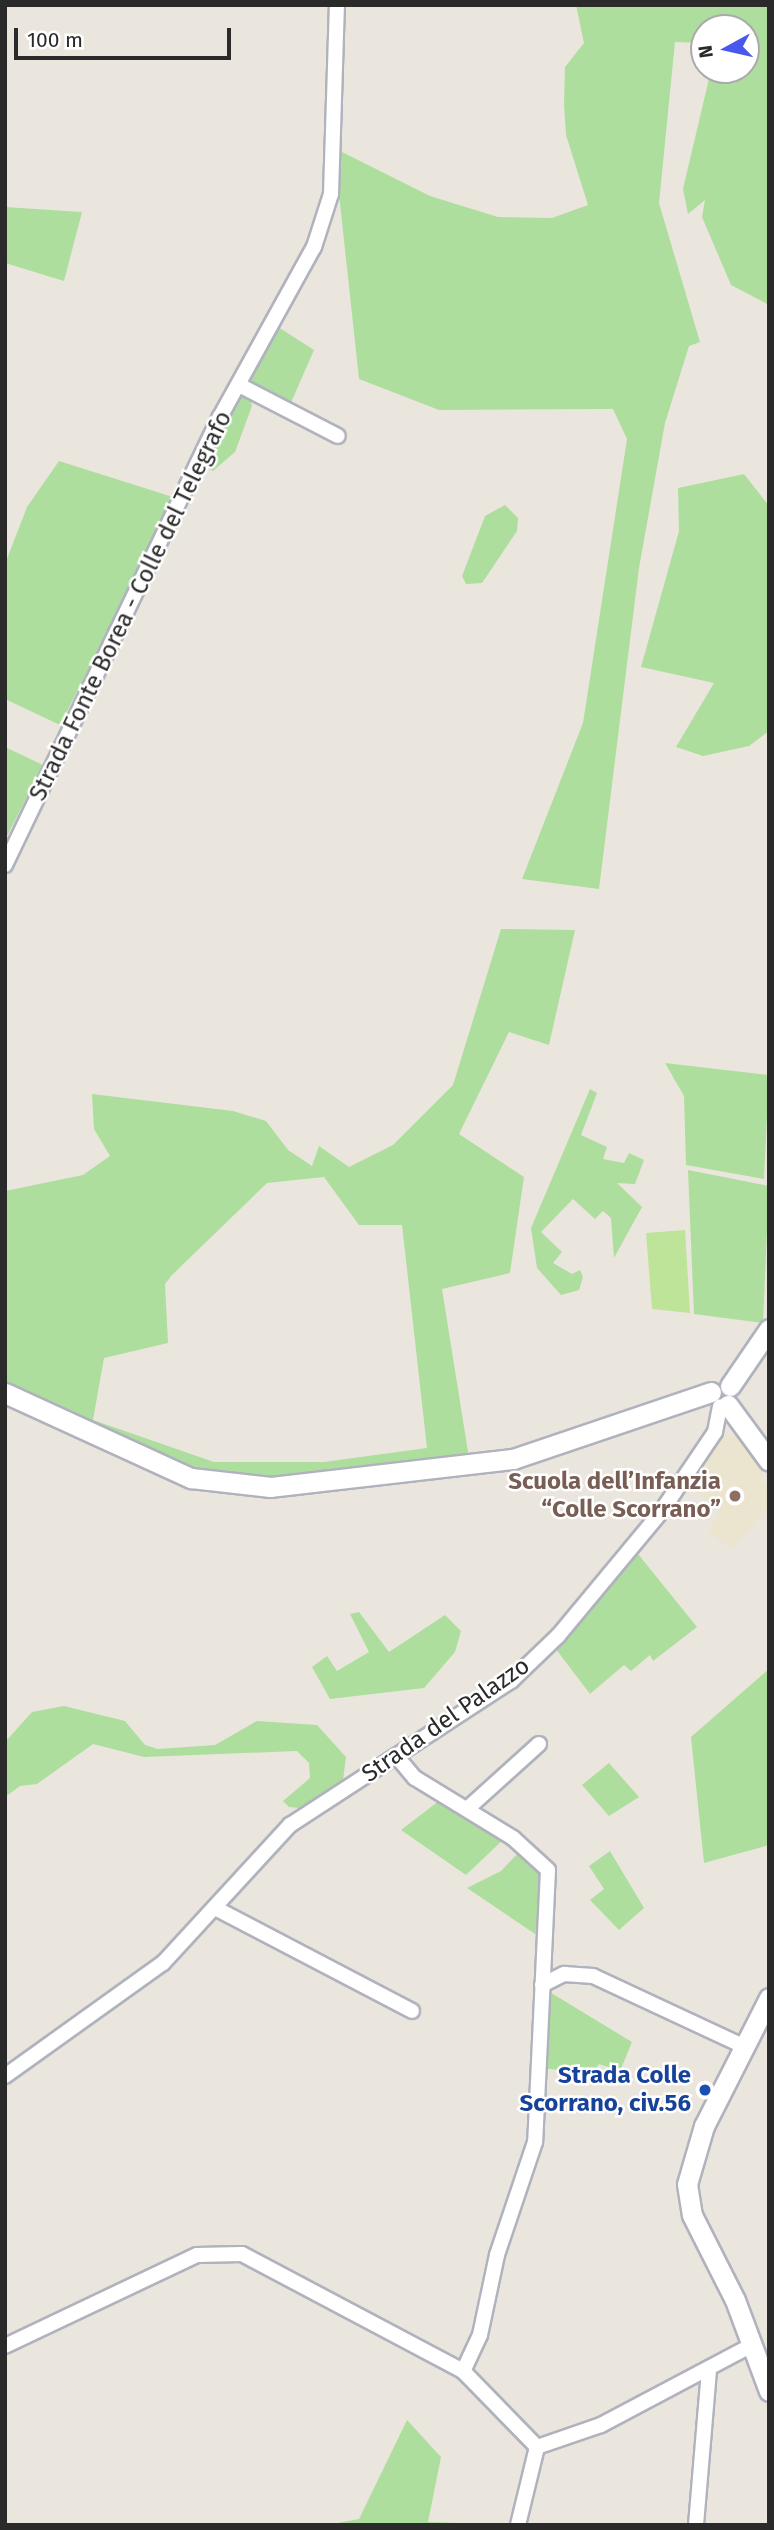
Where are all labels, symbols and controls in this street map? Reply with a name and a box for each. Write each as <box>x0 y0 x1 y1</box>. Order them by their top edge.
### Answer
scale bar <box>18 14 234 58</box>
north arrow <box>690 14 760 84</box>
text: 100 m <box>27 27 83 53</box>
text: N <box>693 44 718 60</box>
street label: Strada Fonte Borea - Colle del Telegrafo <box>24 406 238 806</box>
place label: Scuola dell’Infanzia “Colle Scorrano” <box>508 1468 721 1524</box>
marker: Scuola dell’Infanzia “Colle Scorrano” <box>727 1488 743 1504</box>
street label: Strada del Palazzo <box>357 1651 535 1789</box>
place label: Strada Colle Scorrano, civ.56 <box>520 2062 691 2118</box>
marker: Strada Colle Scorrano, civ.56 <box>697 2082 713 2098</box>

